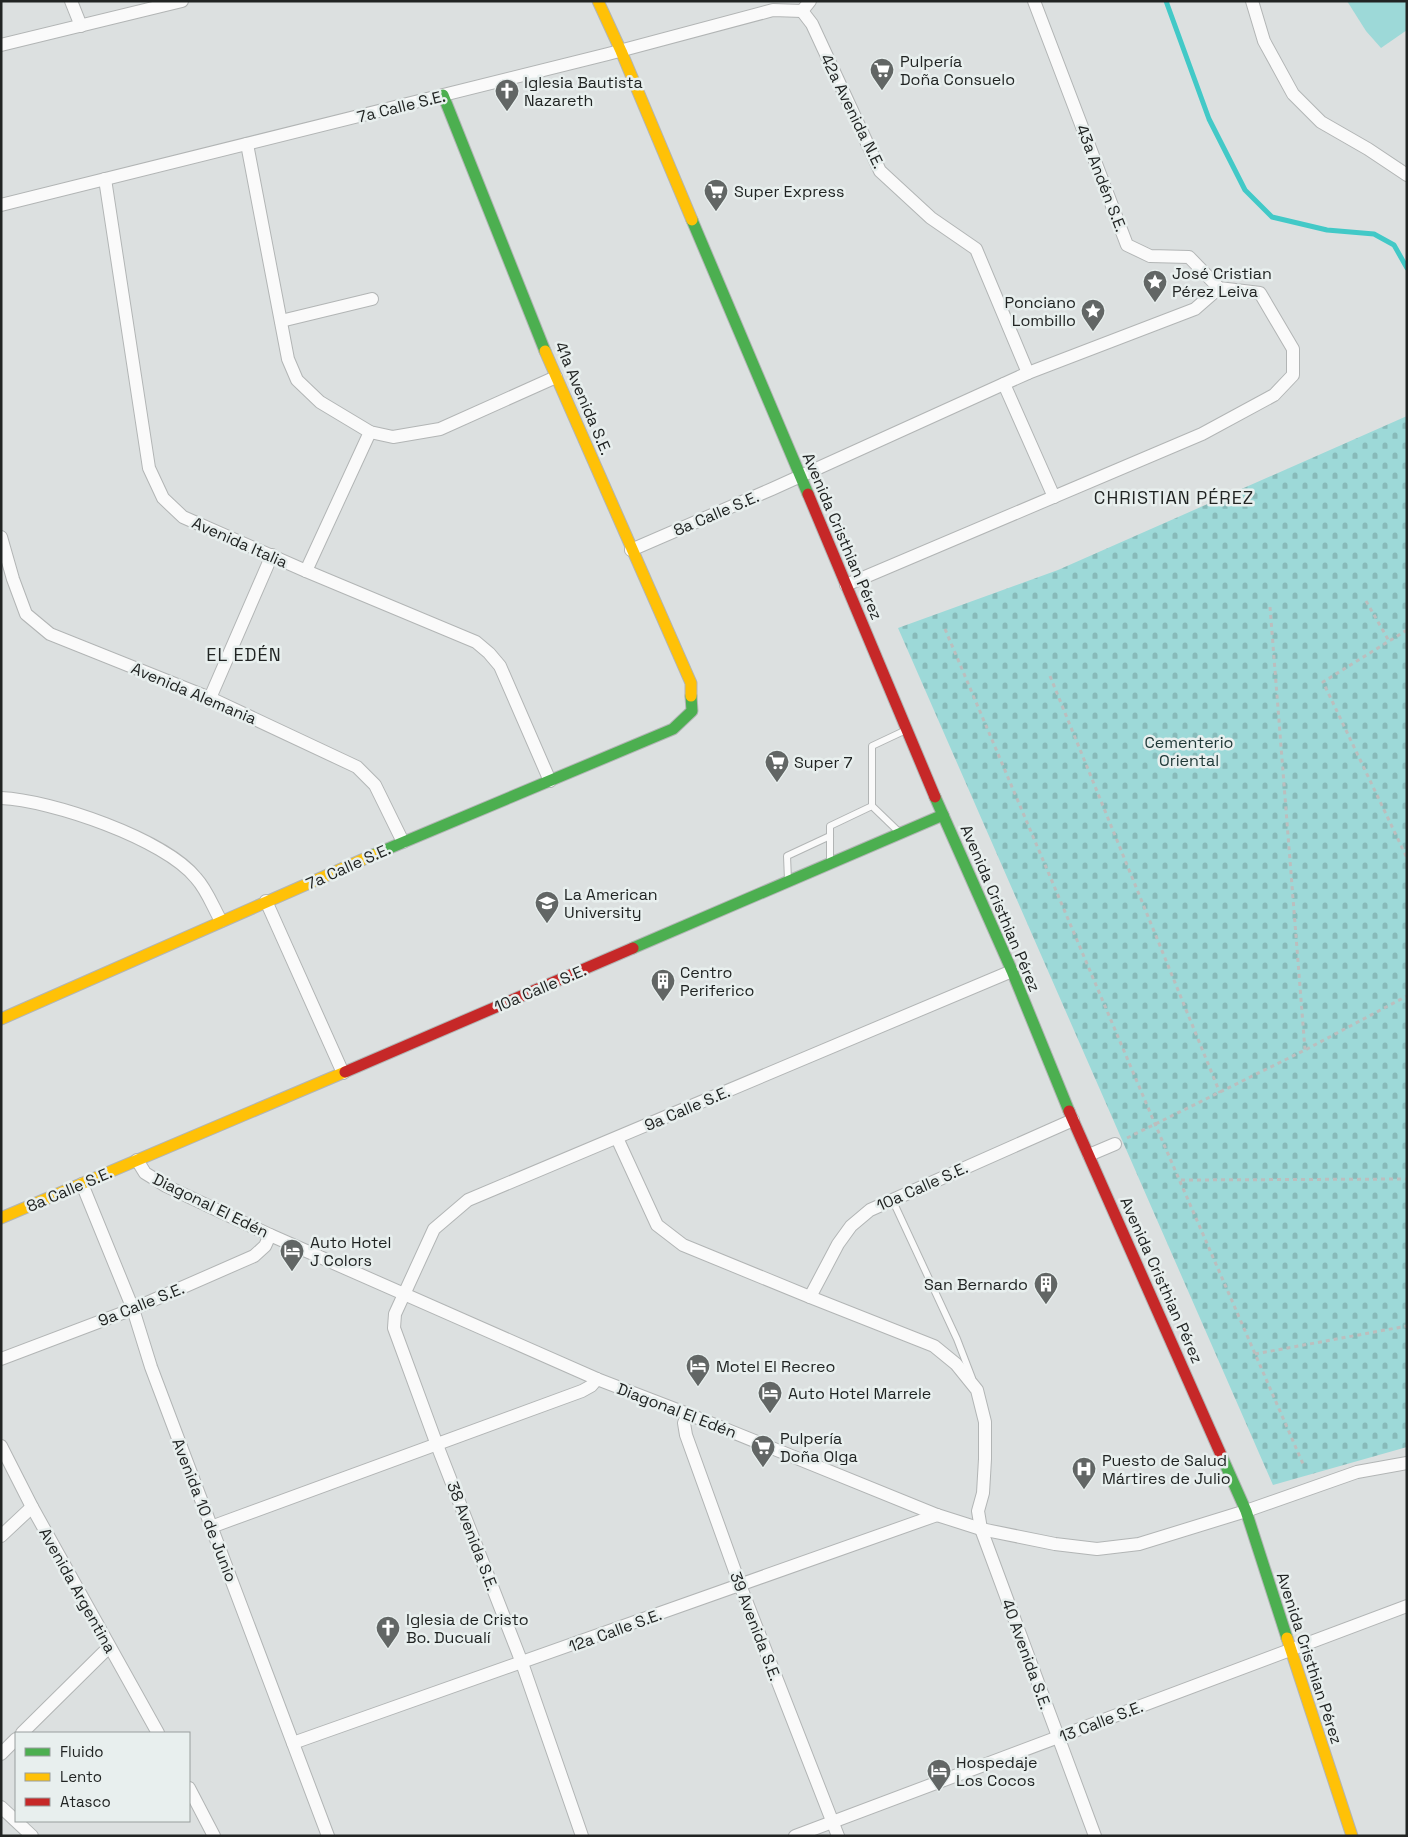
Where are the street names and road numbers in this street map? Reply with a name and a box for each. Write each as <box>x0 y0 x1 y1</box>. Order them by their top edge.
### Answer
street label: 42a Avenida N.E. <box>816 50 889 172</box>
street label: 7a Calle S.E. <box>355 85 447 128</box>
street label: 43a Andén S.E. <box>1071 122 1132 235</box>
street label: 41a Avenida S.E. <box>550 338 617 458</box>
street label: Avenida Cristhian Pérez <box>798 449 887 623</box>
street label: 8a Calle S.E. <box>670 486 762 541</box>
street label: Avenida Italia <box>189 512 291 573</box>
street label: Avenida Alemania <box>128 658 260 729</box>
street label: Avenida Cristhian Pérez <box>956 821 1045 995</box>
street label: 7a Calle S.E. <box>303 839 394 894</box>
street label: 10a Calle S.E. <box>491 960 589 1017</box>
street label: 9a Calle S.E. <box>641 1081 733 1136</box>
street label: 10a Calle S.E. <box>873 1157 971 1216</box>
street label: 8a Calle S.E. <box>23 1162 115 1217</box>
street label: Diagonal El Edén <box>149 1168 272 1243</box>
street label: Avenida Cristhian Pérez <box>1115 1194 1208 1367</box>
street label: 9a Calle S.E. <box>95 1278 187 1331</box>
street label: Diagonal El Edén <box>614 1378 740 1443</box>
street label: Avenida 10 de Junio <box>167 1435 242 1585</box>
street label: 38 Avenida S.E. <box>442 1479 503 1594</box>
street label: Avenida Argentina <box>34 1524 121 1657</box>
street label: 39 Avenida S.E. <box>725 1569 786 1684</box>
street label: Avenida Cristhian Pérez <box>1272 1569 1347 1747</box>
street label: 40 Avenida S.E. <box>997 1596 1056 1712</box>
street label: 12a Calle S.E. <box>566 1604 665 1657</box>
street label: 13 Calle S.E. <box>1056 1696 1146 1747</box>

